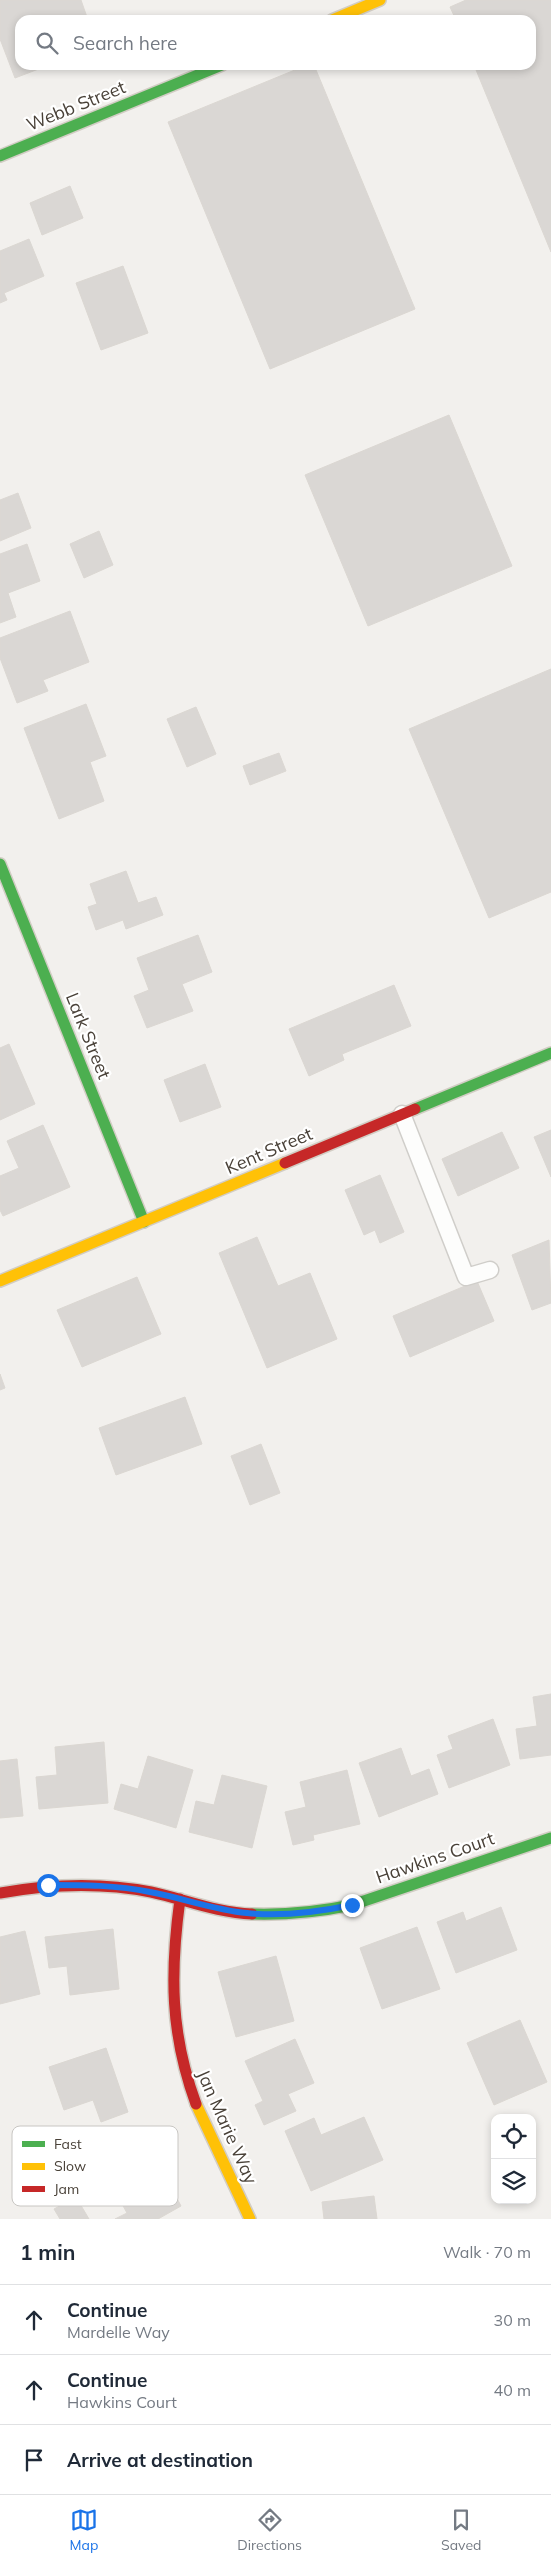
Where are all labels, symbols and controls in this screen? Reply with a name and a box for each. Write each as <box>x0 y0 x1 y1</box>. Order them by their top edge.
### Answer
search box <box>15 15 536 70</box>
icon: search <box>33 29 61 57</box>
text: Search here <box>73 31 177 55</box>
street label: Webb Street <box>23 75 129 136</box>
street label: Lark Street <box>61 989 116 1082</box>
street label: Kent Street <box>222 1122 316 1179</box>
street label: Hawkins Court <box>373 1827 497 1889</box>
route start <box>37 1874 60 1897</box>
route end <box>341 1894 364 1917</box>
street label: Jan Marie Way <box>192 2066 263 2188</box>
map controls <box>491 2114 536 2204</box>
button: locate <box>491 2114 536 2159</box>
legend <box>12 2126 178 2206</box>
text: Fast <box>54 2135 82 2153</box>
text: Slow <box>54 2157 86 2175</box>
button: layers <box>491 2159 536 2204</box>
text: Jam <box>54 2180 79 2198</box>
text: 1 min <box>20 2239 75 2265</box>
text: Walk · 70 m <box>443 2242 531 2262</box>
text: Continue <box>67 2298 147 2322</box>
icon: ahead <box>20 2306 48 2334</box>
text: 30 m <box>494 2310 531 2330</box>
text: Mardelle Way <box>67 2322 170 2342</box>
text: Continue <box>67 2368 147 2392</box>
icon: ahead <box>20 2376 48 2404</box>
text: 40 m <box>494 2380 531 2400</box>
text: Hawkins Court <box>67 2392 177 2412</box>
icon: arrive <box>20 2446 48 2474</box>
text: Arrive at destination <box>67 2448 253 2472</box>
tab: Map <box>70 2506 98 2554</box>
tab: Directions <box>237 2506 302 2554</box>
tab: Saved <box>441 2506 481 2554</box>

